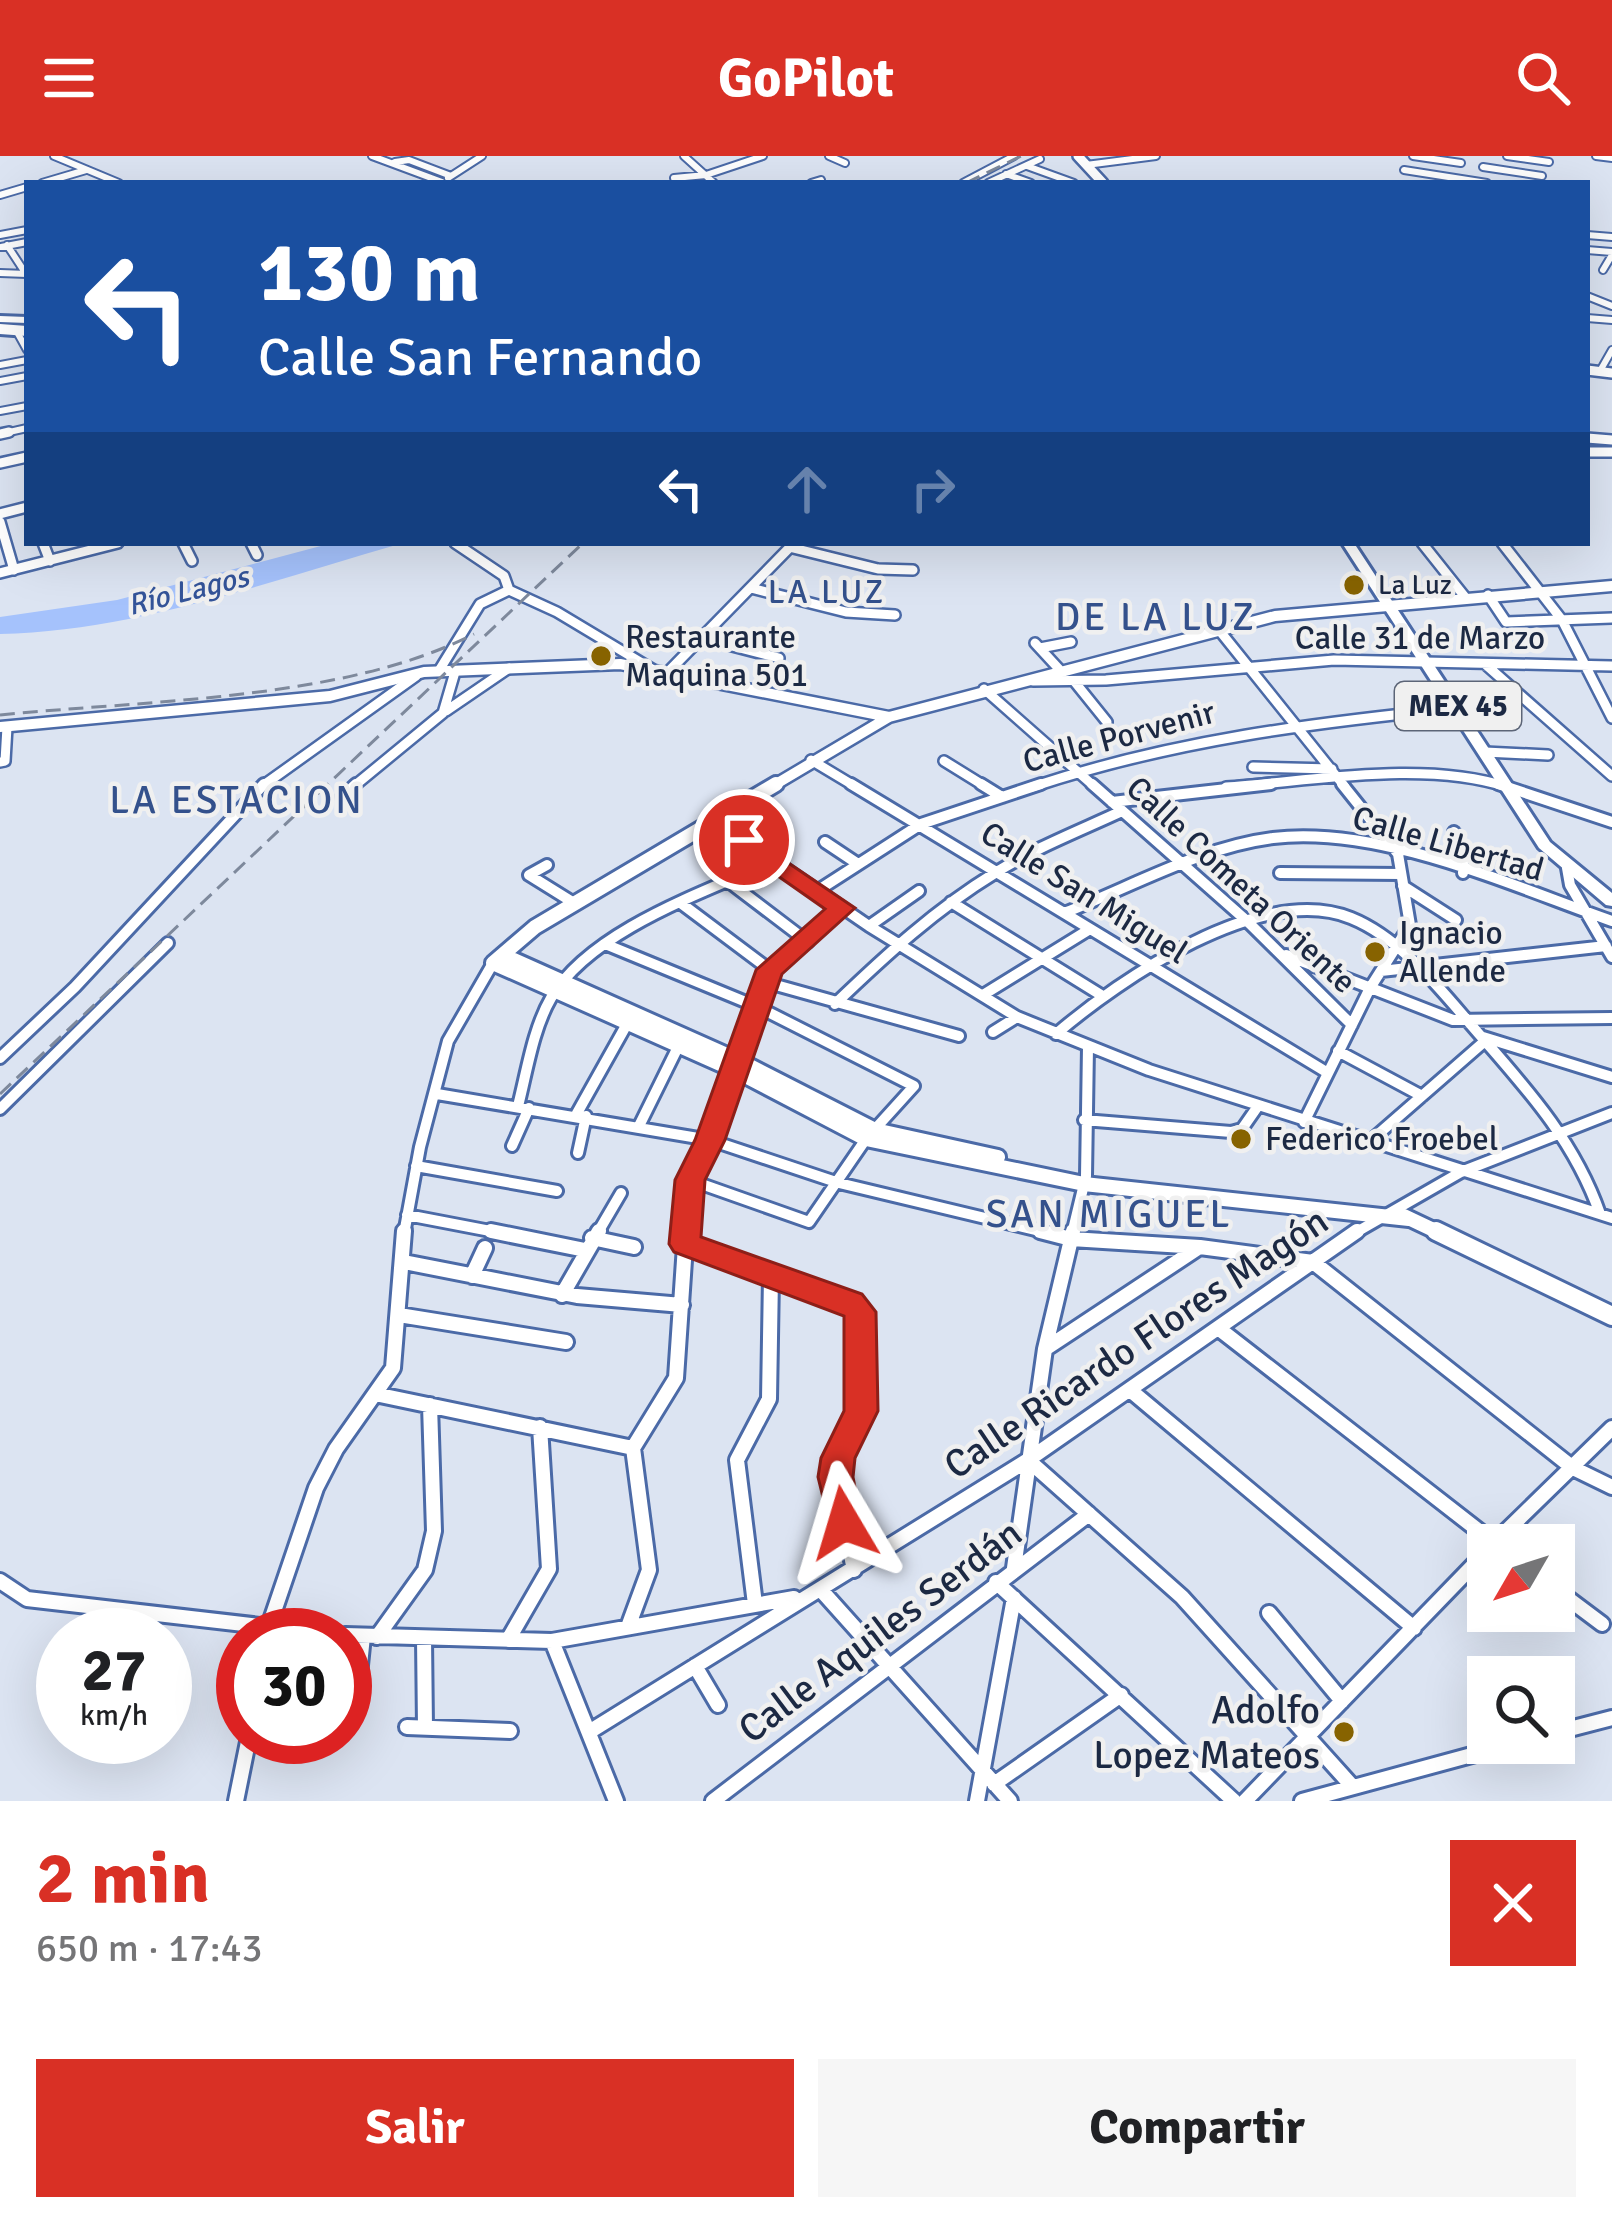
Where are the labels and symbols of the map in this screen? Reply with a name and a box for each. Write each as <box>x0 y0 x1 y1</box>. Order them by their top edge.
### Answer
water label: Río Lagos <box>124 557 255 624</box>
place label: La Luz <box>1378 569 1452 602</box>
district label: LA LUZ <box>768 572 886 613</box>
marker: La Luz <box>1341 572 1367 598</box>
district label: DE LA LUZ <box>1055 593 1257 641</box>
place label: Restaurante Maquina 501 <box>625 617 808 696</box>
street label: Calle 31 de Marzo <box>1295 618 1545 659</box>
marker: Restaurante Maquina 501 <box>588 643 614 669</box>
road number: MEX 45 <box>1395 682 1521 730</box>
street label: Calle Porvenir <box>1018 692 1220 782</box>
street label: Calle Cometa Oriente <box>1117 768 1365 1002</box>
district label: LA ESTACION <box>109 776 365 824</box>
pin <box>693 789 795 891</box>
street label: Calle Libertad <box>1348 797 1548 891</box>
street label: Calle San Miguel <box>973 813 1195 973</box>
place label: Ignacio Allende <box>1399 913 1506 992</box>
marker: Ignacio Allende <box>1362 939 1388 965</box>
place label: Federico Froebel <box>1265 1119 1499 1160</box>
marker: Federico Froebel <box>1228 1126 1254 1152</box>
district label: SAN MIGUEL <box>986 1190 1232 1238</box>
street label: Calle Ricardo Flores Magón <box>935 1197 1337 1489</box>
position arrow <box>781 1460 907 1586</box>
street label: Calle Aquiles Serdán <box>729 1509 1031 1753</box>
north arrow <box>1467 1524 1575 1632</box>
speed limit sign: 30 <box>216 1608 372 1764</box>
place label: Adolfo Lopez Mateos <box>1093 1686 1320 1779</box>
marker: Adolfo Lopez Mateos <box>1331 1719 1357 1745</box>

